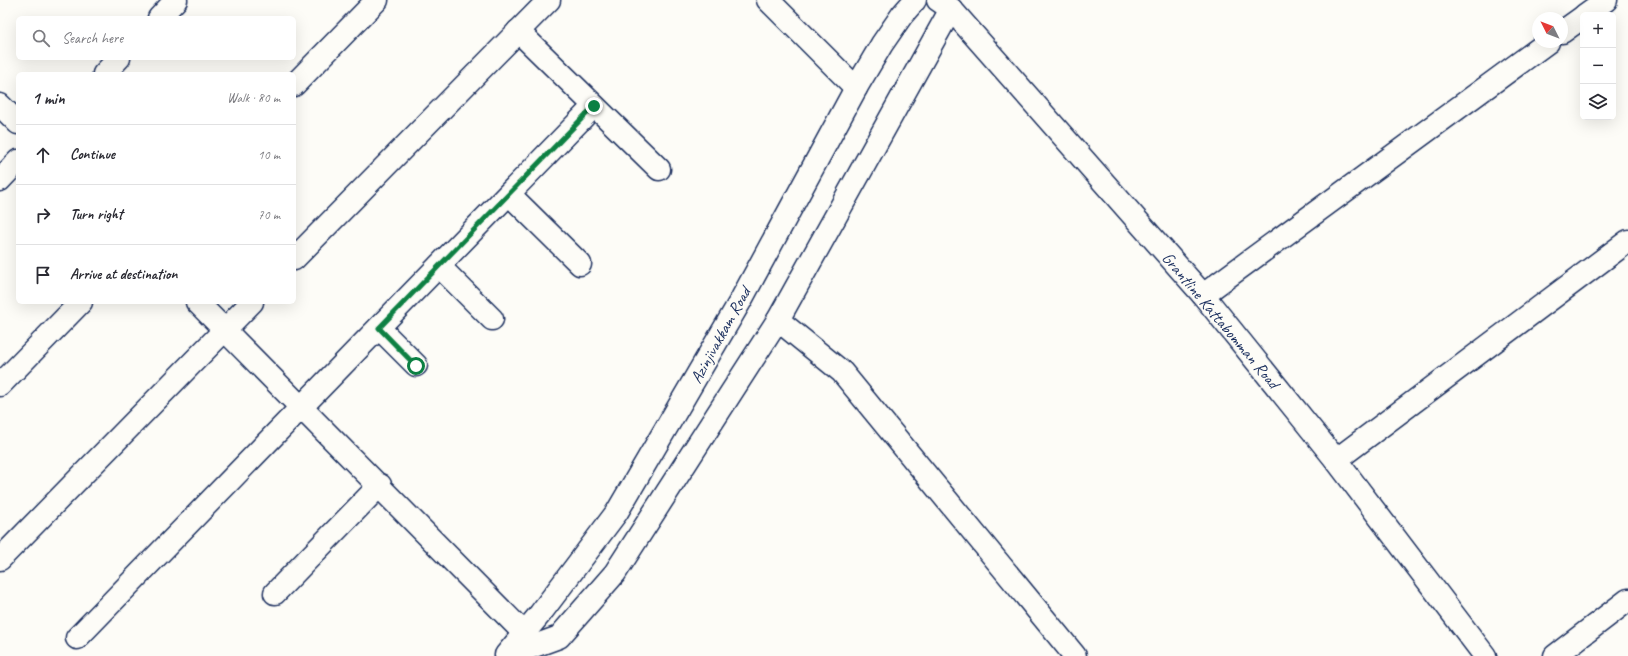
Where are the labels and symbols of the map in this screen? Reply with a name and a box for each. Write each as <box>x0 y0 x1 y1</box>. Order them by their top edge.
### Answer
north arrow <box>1532 12 1568 48</box>
route end <box>585 97 603 115</box>
street label: Grantline Kattabomman Road <box>1157 248 1285 395</box>
street label: Azinjivakkam Road <box>685 281 757 387</box>
route start <box>407 357 425 375</box>

